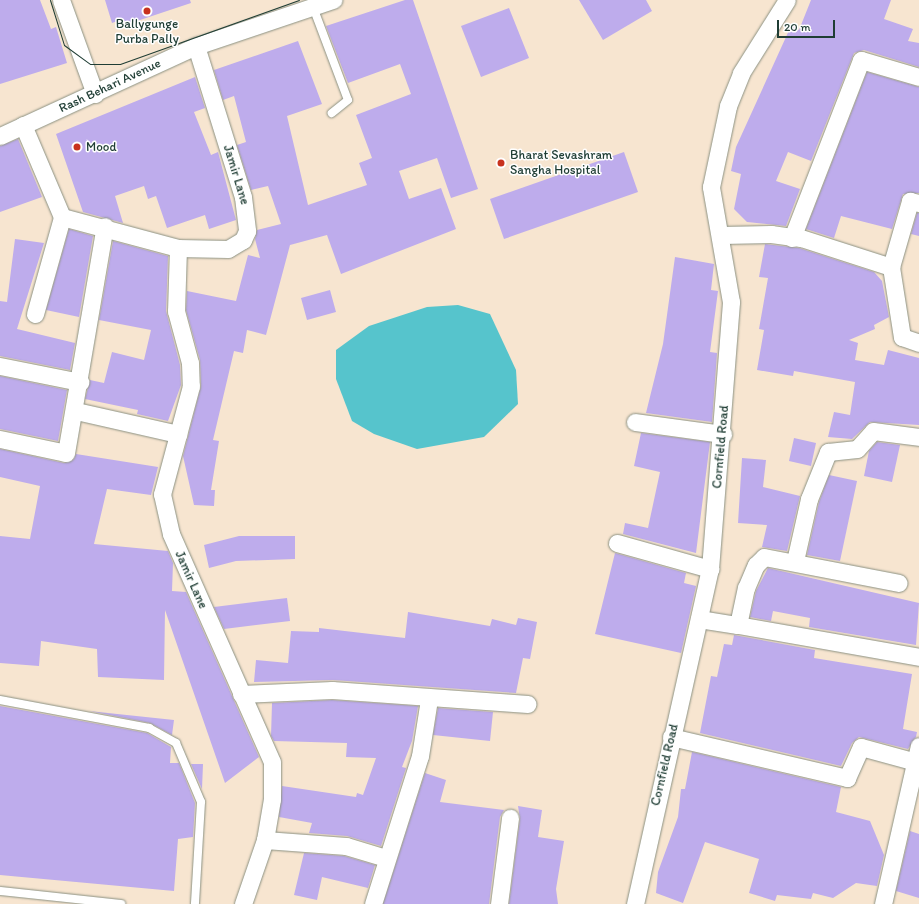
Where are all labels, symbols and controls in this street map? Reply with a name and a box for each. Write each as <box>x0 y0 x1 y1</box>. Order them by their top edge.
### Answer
marker: Ballygunge Purba Pally <box>142 6 152 16</box>
scale bar <box>779 12 837 38</box>
place label: Ballygunge Purba Pally <box>115 17 179 48</box>
text: 20 m <box>784 20 811 34</box>
street label: Rash Behari Avenue <box>57 56 163 116</box>
place label: Mood <box>86 139 117 155</box>
marker: Mood <box>71 141 83 153</box>
street label: Jamir Lane <box>220 143 252 207</box>
place label: Bharat Sevashram Sangha Hospital <box>510 148 612 179</box>
marker: Bharat Sevashram Sangha Hospital <box>495 157 507 169</box>
street label: Cornfield Road <box>710 405 732 489</box>
street label: Jamir Lane <box>171 549 211 611</box>
street label: Cornfield Road <box>648 723 682 807</box>

